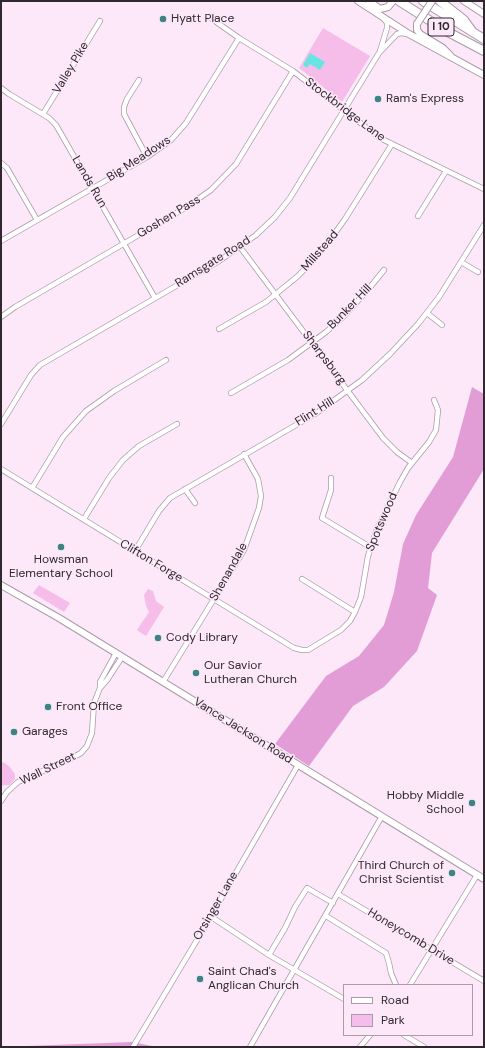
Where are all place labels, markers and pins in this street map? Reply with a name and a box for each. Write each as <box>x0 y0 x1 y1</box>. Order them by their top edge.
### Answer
place label: Hyatt Place <box>171 12 234 26</box>
marker: Hyatt Place <box>158 14 168 24</box>
place label: Ram's Express <box>386 92 464 106</box>
marker: Ram's Express <box>373 94 383 104</box>
marker: Howsman Elementary School <box>56 542 66 552</box>
place label: Howsman Elementary School <box>9 553 113 581</box>
place label: Cody Library <box>166 631 238 645</box>
marker: Cody Library <box>153 633 163 643</box>
place label: Our Savior Lutheran Church <box>204 659 297 687</box>
marker: Our Savior Lutheran Church <box>191 668 201 678</box>
place label: Front Office <box>56 700 122 714</box>
marker: Front Office <box>43 702 53 712</box>
place label: Garages <box>22 725 68 739</box>
marker: Garages <box>9 727 19 737</box>
place label: Hobby Middle School <box>387 789 464 817</box>
marker: Hobby Middle School <box>467 798 477 808</box>
place label: Third Church of Christ Scientist <box>358 859 444 887</box>
marker: Third Church of Christ Scientist <box>447 868 457 878</box>
place label: Saint Chad's Anglican Church <box>208 965 299 993</box>
marker: Saint Chad's Anglican Church <box>195 974 205 984</box>

